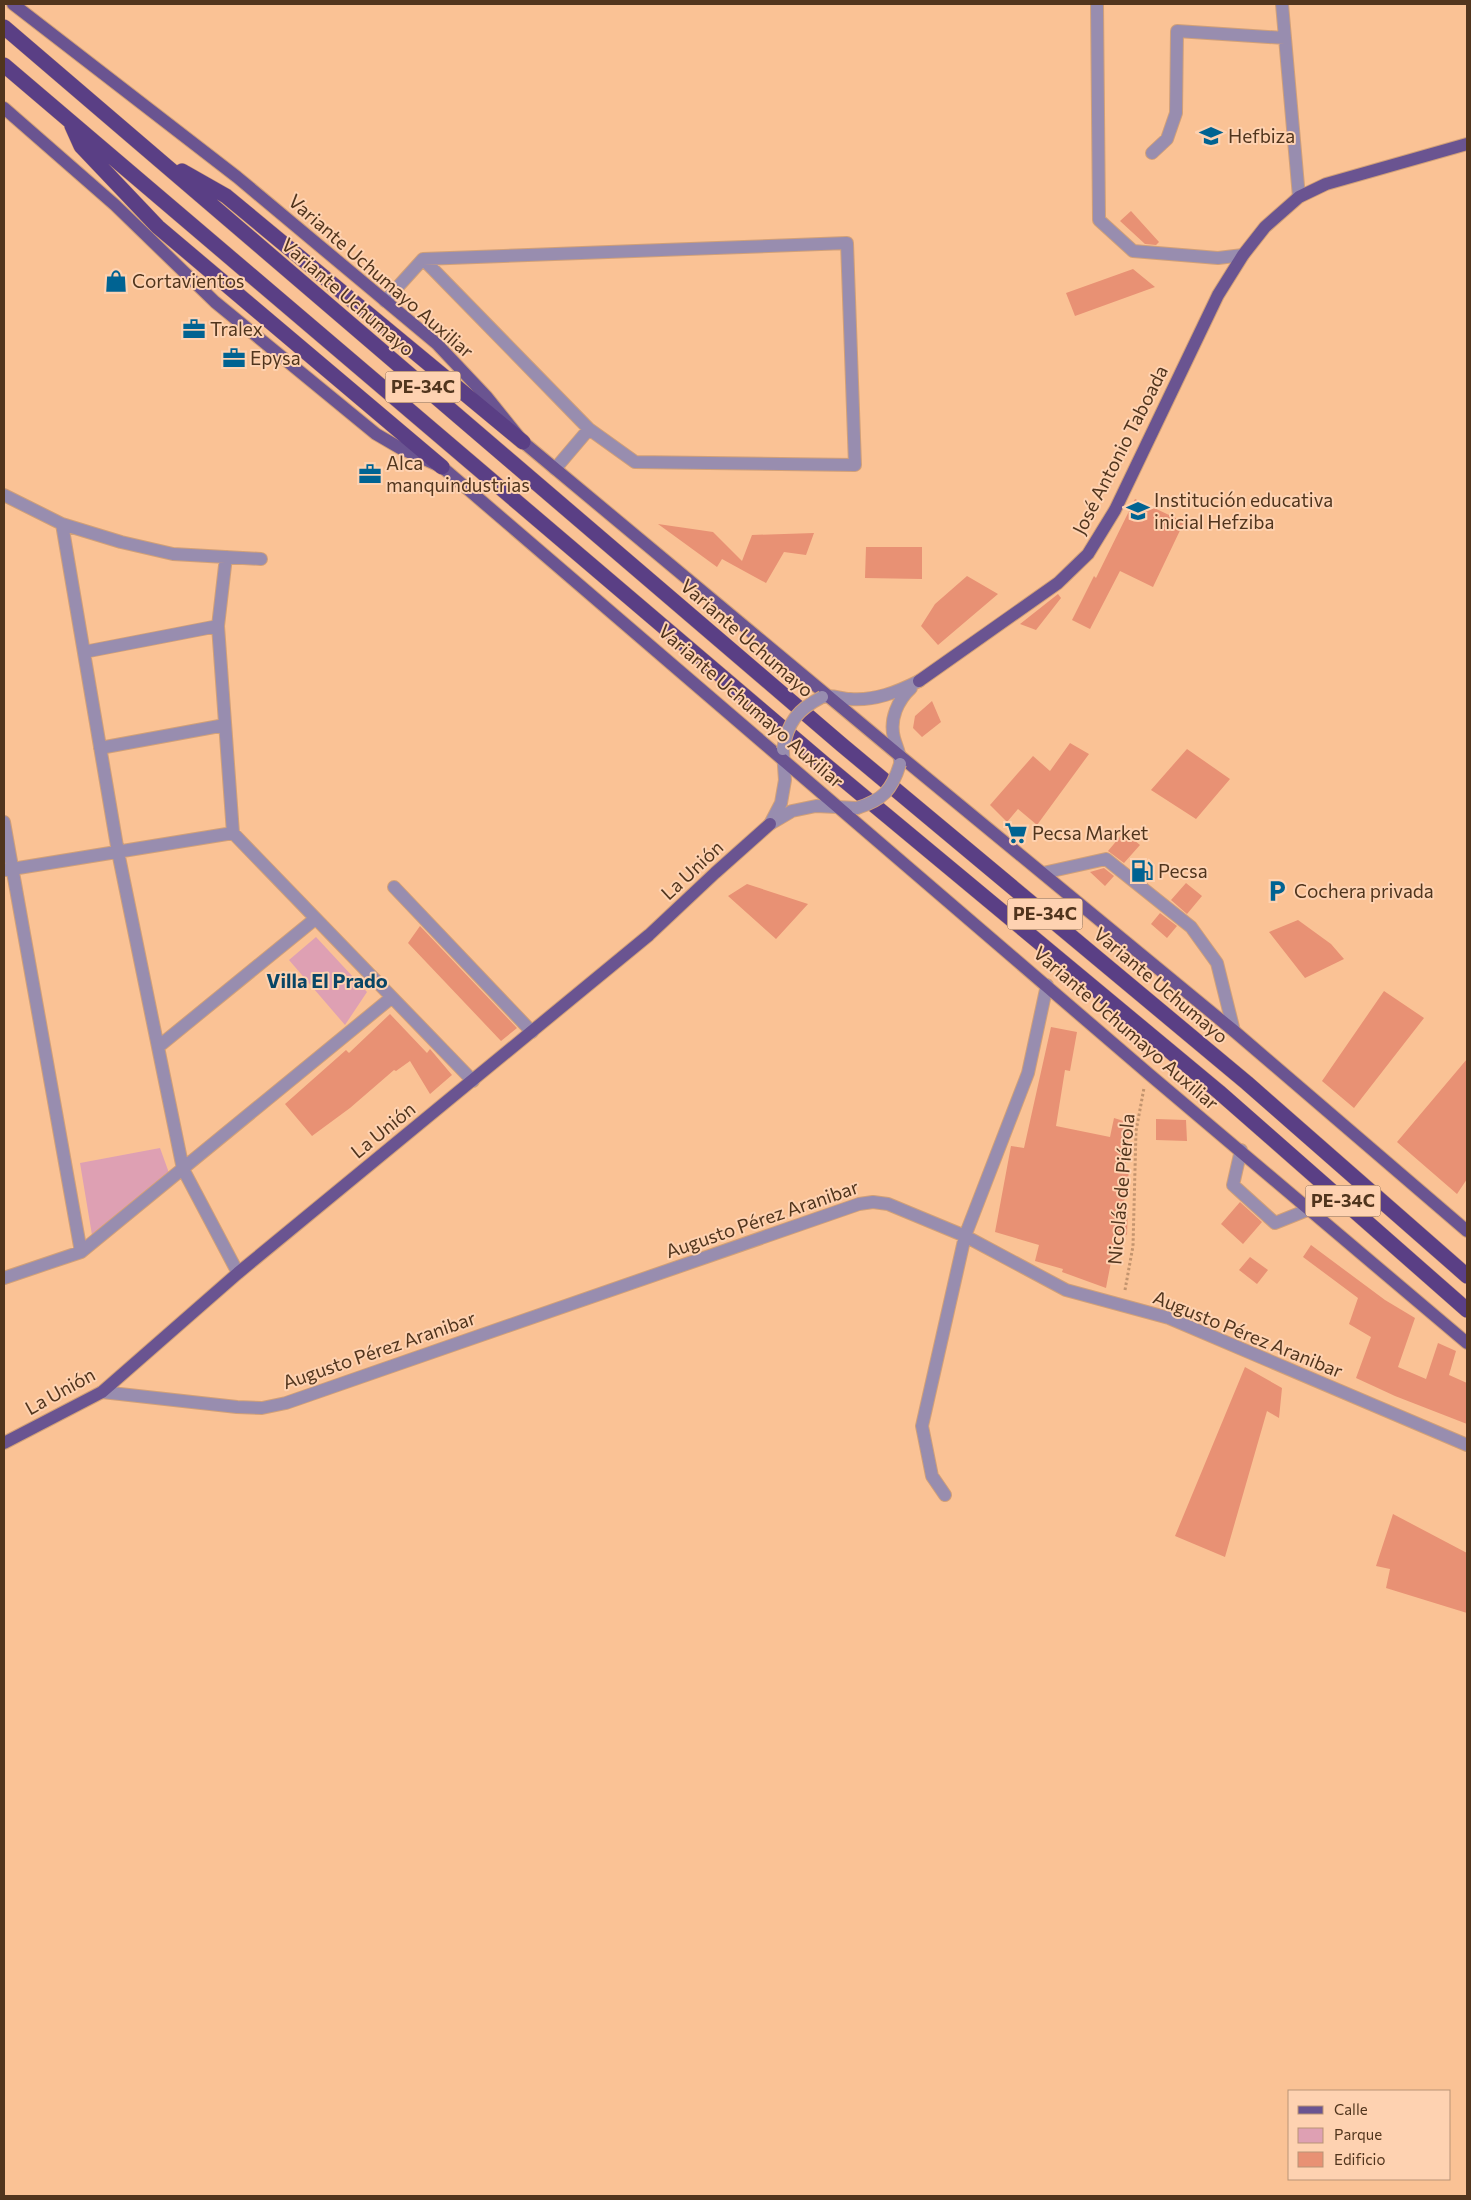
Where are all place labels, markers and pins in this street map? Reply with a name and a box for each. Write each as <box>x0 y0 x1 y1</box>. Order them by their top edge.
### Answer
school or university icon: Hefbiza <box>1198 123 1224 149</box>
place label: Hefbiza <box>1228 124 1295 147</box>
shop icon: Cortavientos <box>103 268 129 294</box>
place label: Cortavientos <box>132 269 244 292</box>
office icon: Tralex <box>181 316 207 342</box>
place label: Tralex <box>210 317 263 340</box>
office icon: Epysa <box>221 345 247 371</box>
place label: Epysa <box>250 346 301 369</box>
place label: Alca manquindustrias <box>386 451 530 496</box>
office icon: Alca manquindustrias <box>357 461 383 487</box>
place label: Institución educativa inicial Hefziba <box>1154 488 1333 533</box>
school or university icon: Institución educativa inicial Hefziba <box>1125 498 1151 524</box>
supermarket icon: Pecsa Market <box>1003 820 1029 846</box>
place label: Pecsa Market <box>1032 821 1149 844</box>
fuel station icon: Pecsa <box>1129 858 1155 884</box>
place label: Pecsa <box>1158 859 1208 882</box>
parking icon: Cochera privada <box>1264 878 1290 904</box>
place label: Cochera privada <box>1294 879 1434 902</box>

